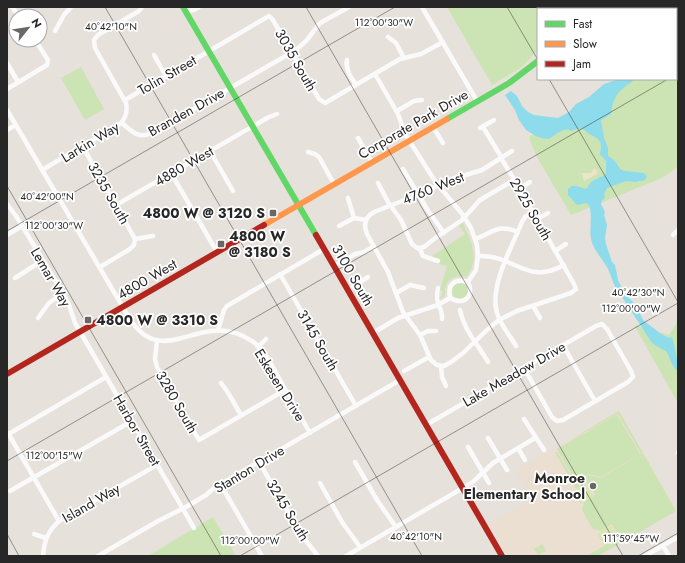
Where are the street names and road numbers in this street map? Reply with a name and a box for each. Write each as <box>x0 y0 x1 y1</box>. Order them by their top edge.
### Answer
street label: 3035 South <box>270 25 322 95</box>
street label: Tolin Street <box>134 50 201 100</box>
street label: Branden Drive <box>144 83 228 141</box>
street label: Corporate Park Drive <box>354 84 472 164</box>
street label: Larkin Way <box>57 116 123 167</box>
street label: 4880 West <box>151 141 218 191</box>
street label: 3235 South <box>83 158 135 228</box>
street label: 4760 West <box>399 166 468 209</box>
street label: 2925 South <box>505 174 557 244</box>
street label: 3100 South <box>327 240 379 310</box>
street label: Lemar Way <box>26 244 76 311</box>
street label: 4800 West <box>114 254 181 304</box>
street label: 3145 South <box>292 306 344 374</box>
street label: Lake Meadow Drive <box>459 336 569 412</box>
street label: Eskesen Drive <box>250 345 310 425</box>
street label: 3280 South <box>151 367 203 437</box>
street label: Harbor Street <box>108 391 166 470</box>
street label: Stanton Drive <box>210 440 288 498</box>
street label: 3245 South <box>262 475 314 545</box>
street label: Island Way <box>58 478 124 528</box>

